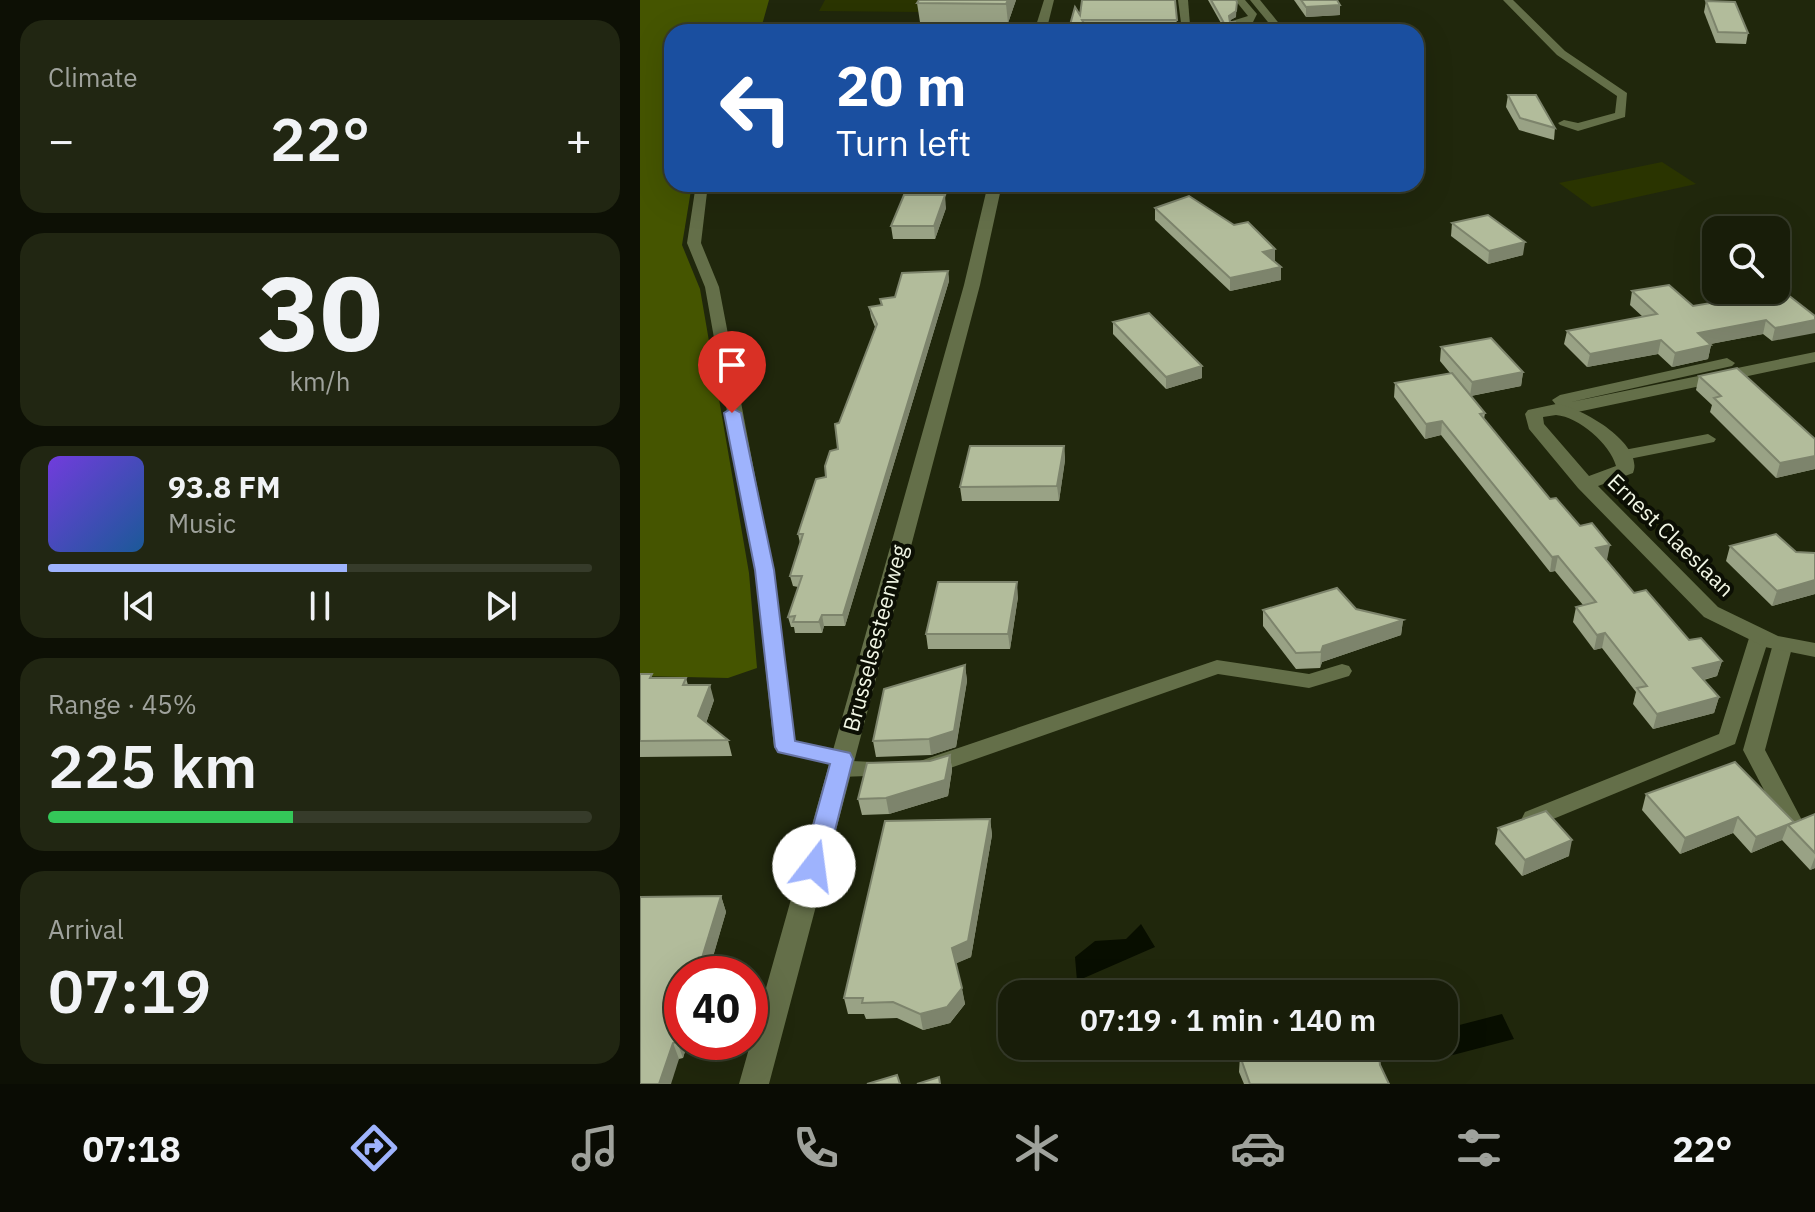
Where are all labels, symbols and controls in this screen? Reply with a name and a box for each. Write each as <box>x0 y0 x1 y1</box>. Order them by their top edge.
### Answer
text: 20 m <box>836 49 966 121</box>
icon: left <box>704 56 808 160</box>
text: Climate <box>48 60 138 94</box>
text: 22° <box>270 99 370 178</box>
text: − <box>48 111 74 168</box>
text: + <box>566 111 592 168</box>
text: Turn left <box>836 119 971 166</box>
map controls <box>1702 216 1790 304</box>
button: search <box>1702 216 1790 304</box>
text: 30 <box>258 244 382 380</box>
pin <box>698 331 766 413</box>
icon: arrive <box>710 343 754 387</box>
text: km/h <box>289 364 351 398</box>
text: 93.8 FM <box>168 467 281 506</box>
street label: Ernest Claeslaan <box>1602 467 1741 602</box>
text: Music <box>168 506 236 540</box>
street label: Brusselsesteenweg <box>836 541 914 735</box>
icon: previous <box>117 584 161 628</box>
icon: pause <box>298 584 342 628</box>
icon: next <box>479 584 523 628</box>
text: Range · 45% <box>48 687 197 721</box>
text: 225 km <box>48 726 257 805</box>
position arrow <box>772 824 856 908</box>
text: Arrival <box>48 912 124 946</box>
text: 07:19 <box>48 951 211 1030</box>
speed limit sign: 40 <box>664 956 768 1060</box>
text: 07:19 · 1 min · 140 m <box>1080 1000 1376 1039</box>
icon: directions <box>346 1120 402 1176</box>
icon: music <box>567 1120 623 1176</box>
icon: phone <box>788 1120 844 1176</box>
icon: climate <box>1009 1120 1065 1176</box>
icon: car <box>1230 1120 1286 1176</box>
icon: filters <box>1451 1120 1507 1176</box>
text: 07:18 <box>83 1125 181 1172</box>
text: 22° <box>1672 1125 1732 1172</box>

